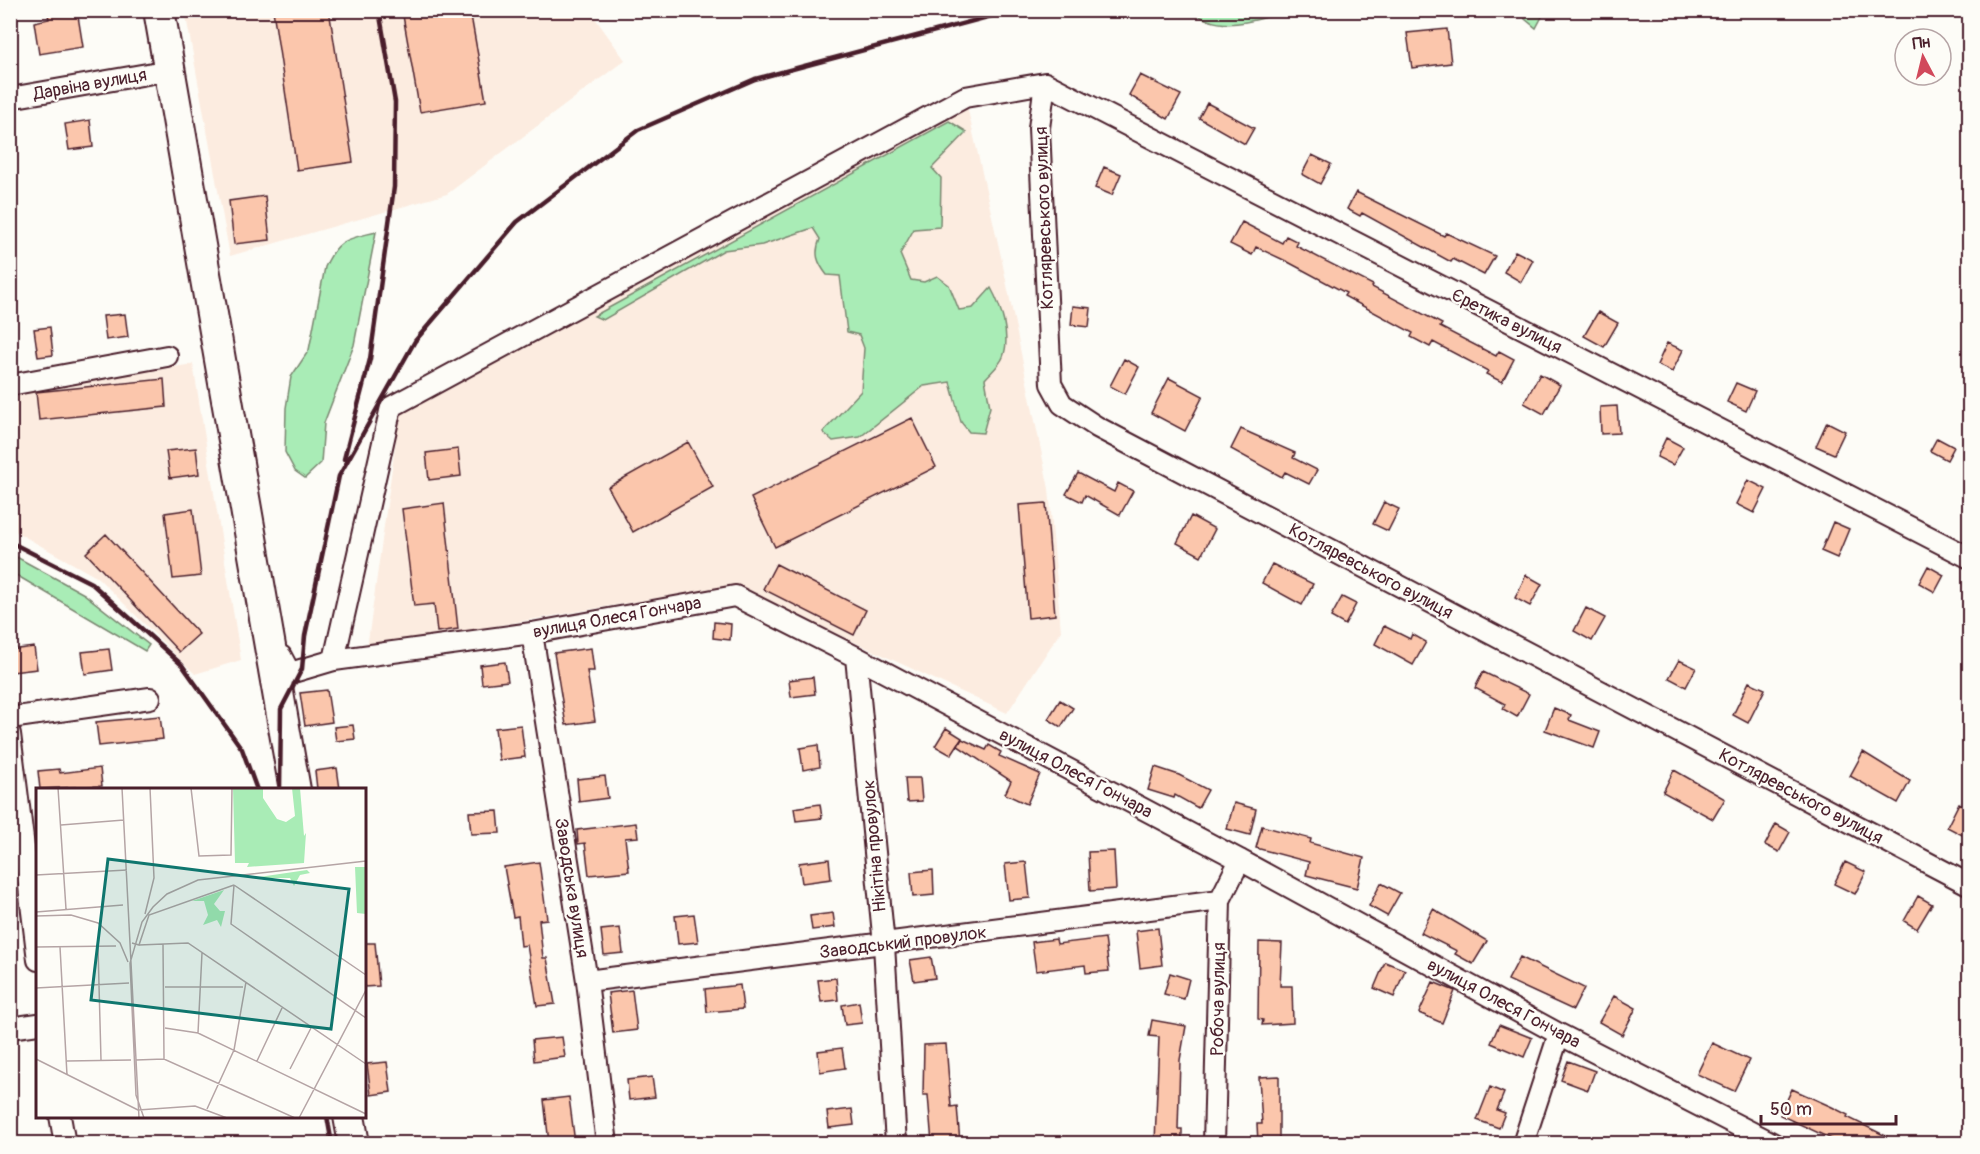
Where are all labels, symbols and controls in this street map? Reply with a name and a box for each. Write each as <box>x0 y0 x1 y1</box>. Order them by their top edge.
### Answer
north arrow <box>1893 27 1953 87</box>
text: Пн <box>1911 32 1931 54</box>
street label: Дарвіна вулиця <box>31 63 149 106</box>
street label: Котляревського вулиця <box>1030 126 1059 310</box>
street label: Єретика вулиця <box>1448 284 1566 359</box>
street label: Котляревського вулиця <box>1285 518 1457 625</box>
street label: вулиця Олеся Гончара <box>531 591 703 644</box>
street label: вулиця Олеся Гончара <box>995 723 1156 824</box>
street label: Котляревського вулиця <box>1715 743 1887 850</box>
street label: Нікітіна провулок <box>857 779 892 913</box>
inset map <box>36 788 366 1118</box>
street label: Заводська вулиця <box>549 817 594 960</box>
street label: Заводський провулок <box>818 921 988 964</box>
street label: Робоча вулиця <box>1206 942 1231 1056</box>
street label: вулиця Олеся Гончара <box>1423 953 1584 1054</box>
scale bar <box>1761 1088 1896 1126</box>
text: 50 m <box>1770 1098 1812 1121</box>

